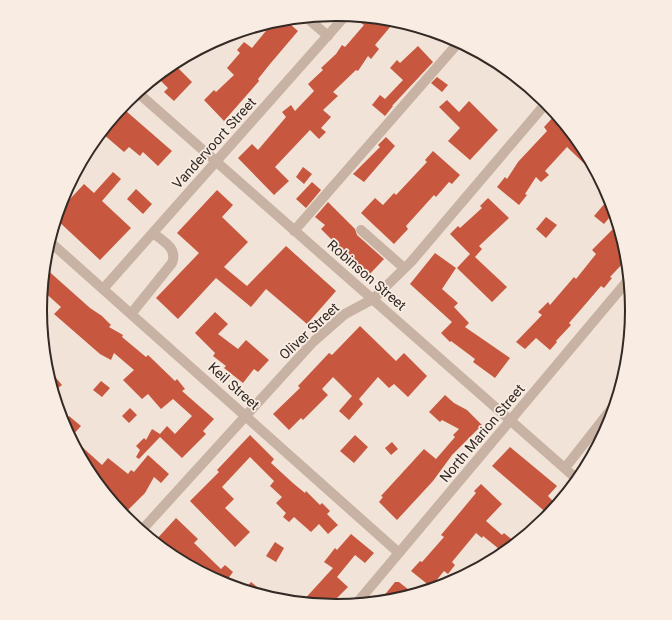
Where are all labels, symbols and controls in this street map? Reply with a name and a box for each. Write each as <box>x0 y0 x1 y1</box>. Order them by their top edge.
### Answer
street label: Vandervoort Street <box>169 94 259 192</box>
street label: Robinson Street <box>324 236 410 314</box>
street label: Oliver Street <box>276 299 342 363</box>
street label: Keil Street <box>205 359 263 413</box>
street label: North Marion Street <box>436 380 528 485</box>

